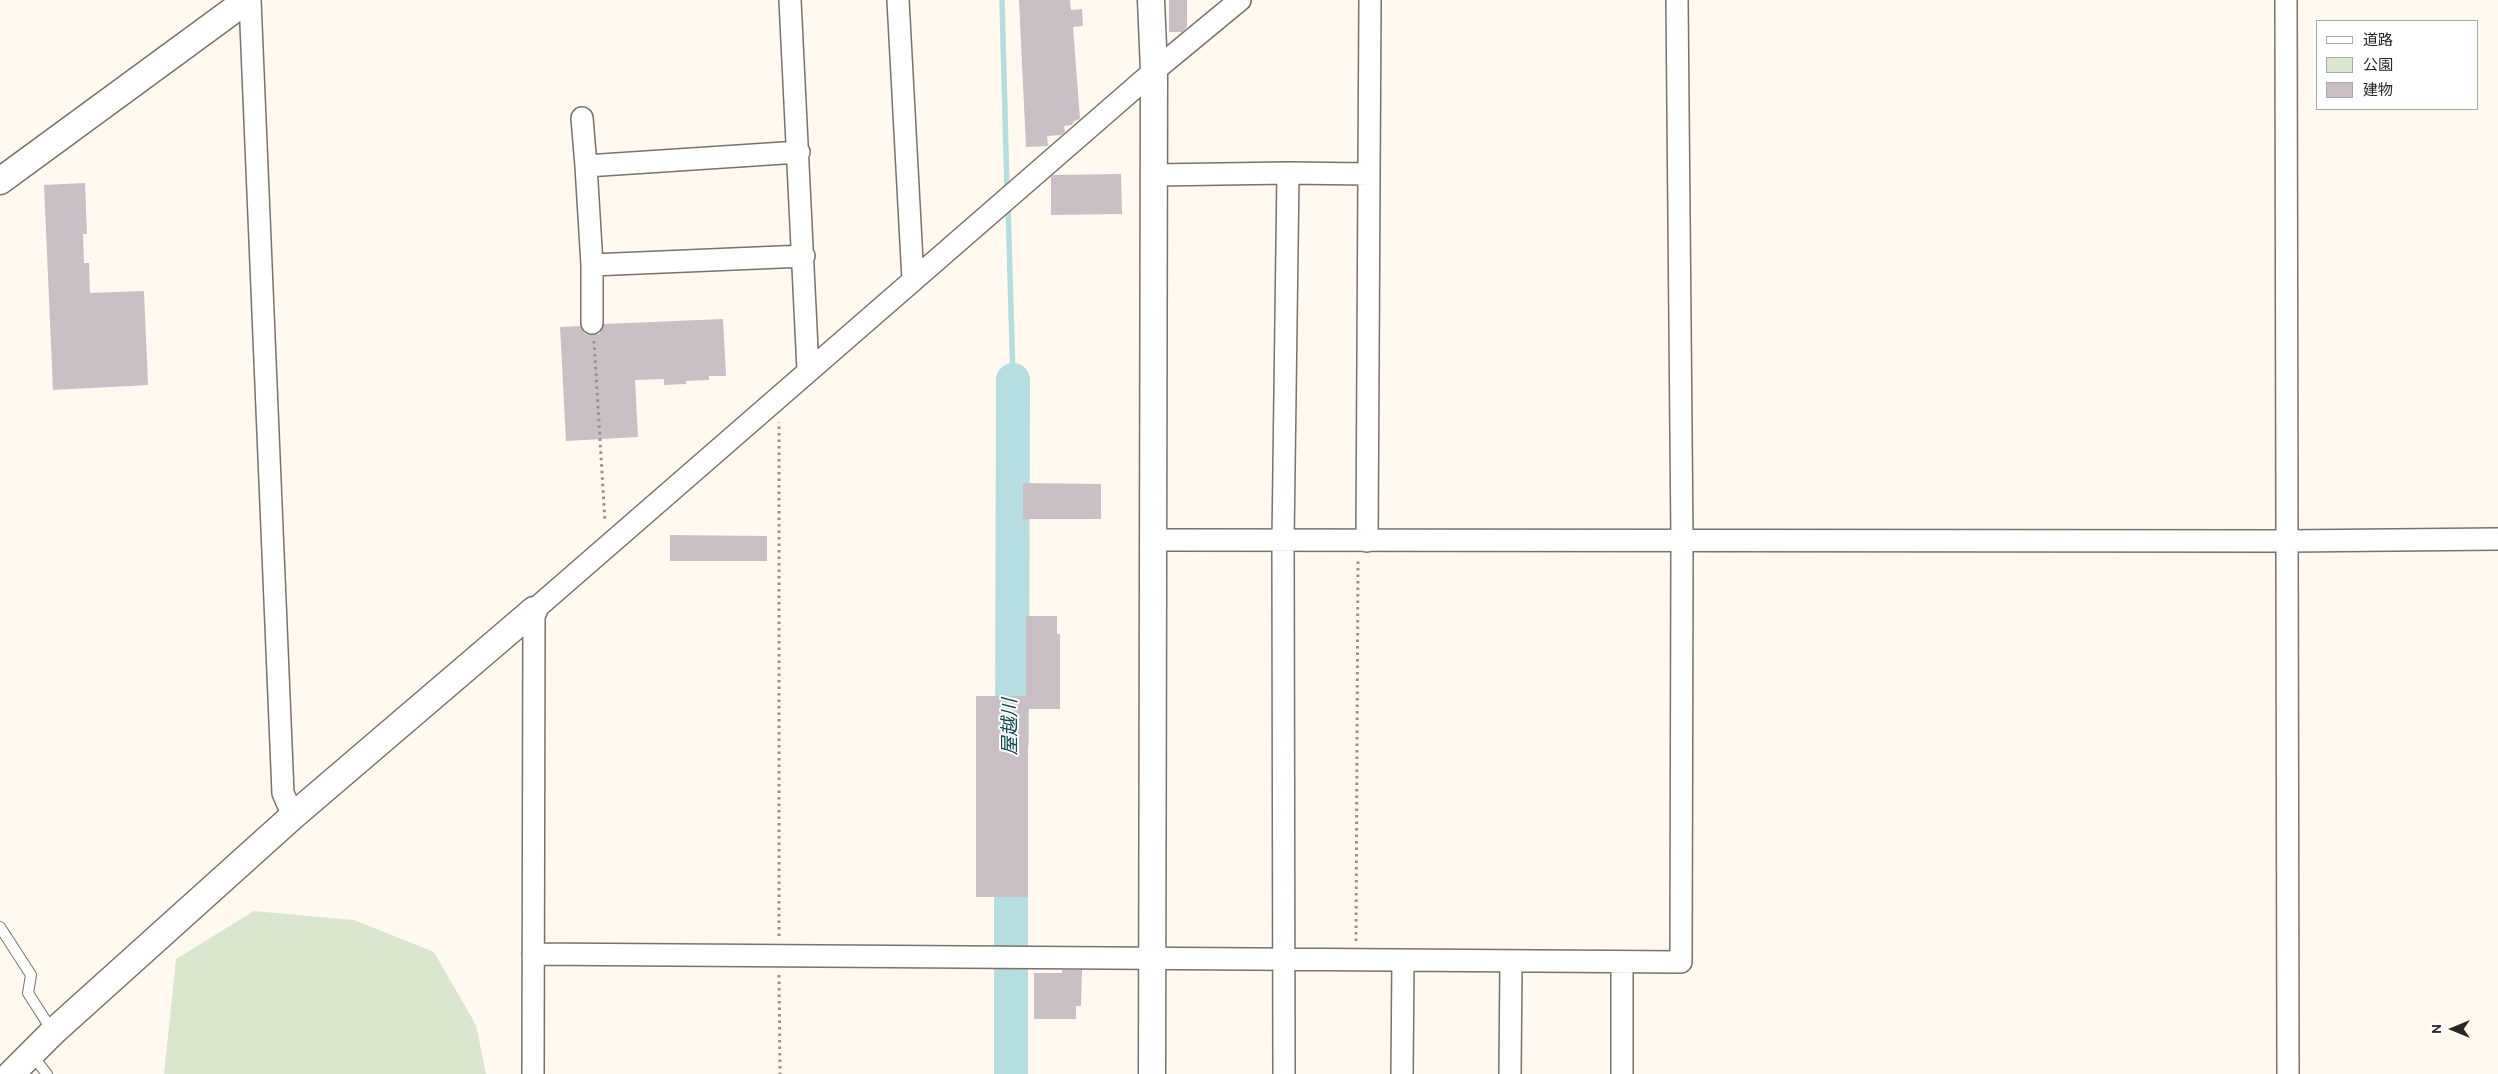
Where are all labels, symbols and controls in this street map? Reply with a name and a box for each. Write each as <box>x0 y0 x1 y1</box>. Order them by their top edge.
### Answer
legend <box>2316 20 2478 110</box>
text: 道路 <box>2363 32 2393 51</box>
text: 公園 <box>2363 57 2393 76</box>
text: 建物 <box>2363 82 2393 101</box>
water label: 屋越川 <box>1001 699 1023 755</box>
north arrow <box>2428 1004 2478 1054</box>
text: N <box>2429 1024 2446 1034</box>

